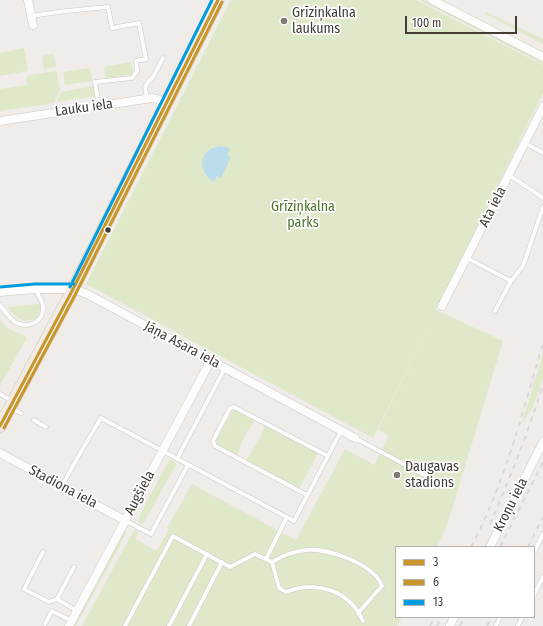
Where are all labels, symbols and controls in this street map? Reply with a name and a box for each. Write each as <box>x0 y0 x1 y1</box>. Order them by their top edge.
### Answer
place label: Grīziņkalna laukums <box>292 5 356 38</box>
scale bar <box>407 8 519 34</box>
marker: Grīziņkalna laukums <box>279 16 289 26</box>
text: 100 m <box>412 16 441 30</box>
street label: Lauku iela <box>54 96 114 120</box>
street label: Ata iela <box>476 184 510 230</box>
park label: Grīziņkalna parks <box>271 199 335 232</box>
unlabelled marker <box>103 225 113 235</box>
street label: Jāņa Asara iela <box>141 318 223 372</box>
place label: Daugavas stadions <box>405 459 459 492</box>
street label: Stadiona iela <box>26 462 100 512</box>
street label: Augšiela <box>121 468 159 518</box>
marker: Daugavas stadions <box>392 470 402 480</box>
street label: Kroņu iela <box>490 475 532 535</box>
legend <box>395 546 535 618</box>
text: 3 <box>433 555 438 569</box>
text: 6 <box>433 575 439 589</box>
text: 13 <box>433 595 443 609</box>

